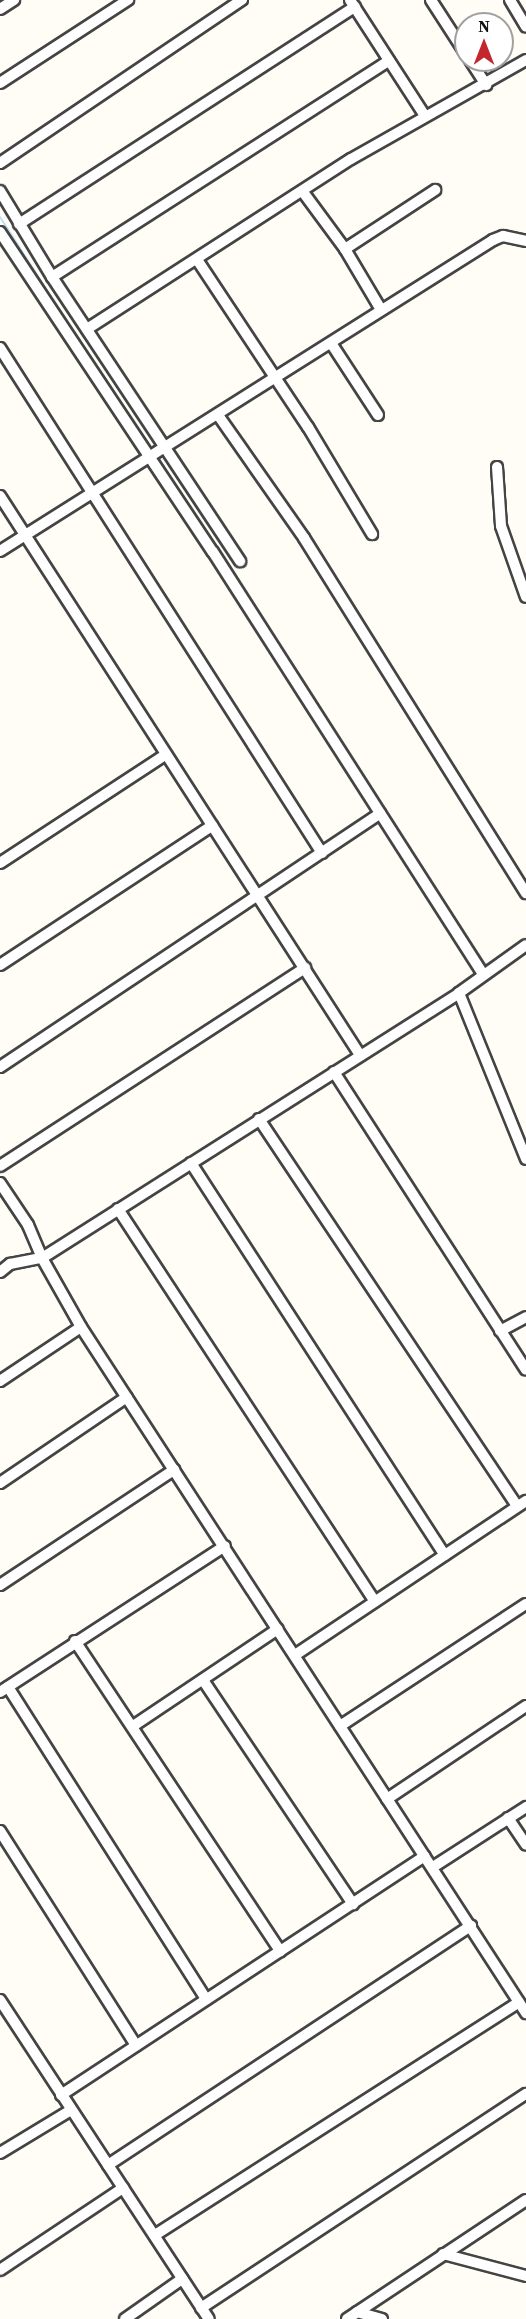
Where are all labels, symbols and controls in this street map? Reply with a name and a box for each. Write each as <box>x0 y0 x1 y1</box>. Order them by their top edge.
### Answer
north arrow <box>454 12 514 72</box>
text: N <box>478 15 490 37</box>

